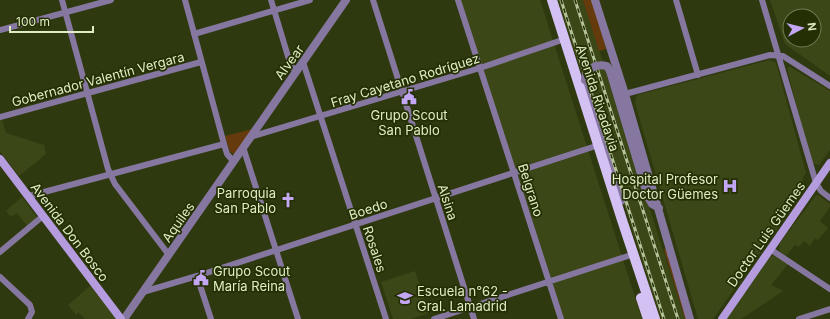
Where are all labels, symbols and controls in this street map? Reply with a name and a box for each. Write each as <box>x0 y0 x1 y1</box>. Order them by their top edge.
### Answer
scale bar <box>10 8 93 34</box>
north arrow <box>782 8 822 48</box>
text: 100 m <box>16 14 50 29</box>
text: N <box>804 22 819 32</box>
street label: Alvear <box>271 41 307 83</box>
street label: Avenida Rivadavia <box>573 43 623 153</box>
street label: Gobernador Valentín Vergara <box>10 48 186 110</box>
street label: Fray Cayetano Rodríguez <box>329 50 481 110</box>
public building icon: Grupo Scout San Pablo <box>400 88 418 106</box>
place label: Grupo Scout San Pablo <box>370 107 448 138</box>
street label: Belgrano <box>515 161 547 219</box>
place label: Hospital Profesor Doctor Güemes <box>612 171 718 202</box>
hospital icon: Hospital Profesor Doctor Güemes <box>721 177 739 195</box>
street label: Doctor Luis Güemes <box>724 178 808 290</box>
street label: Avenida Don Bosco <box>28 180 112 285</box>
street label: Alsina <box>435 182 461 222</box>
place label: Parroquia San Pablo <box>215 185 276 216</box>
church icon: Parroquia San Pablo <box>279 191 297 209</box>
street label: Boedo <box>347 195 390 223</box>
street label: Aquiles <box>158 199 198 245</box>
street label: Rosales <box>360 224 390 274</box>
place label: Grupo Scout María Reina <box>213 263 290 294</box>
public building icon: Grupo Scout María Reina <box>192 269 210 287</box>
place label: Escuela n°62 - Gral. Lamadrid <box>417 283 508 314</box>
school or university icon: Escuela n°62 - Gral. Lamadrid <box>396 289 414 307</box>

